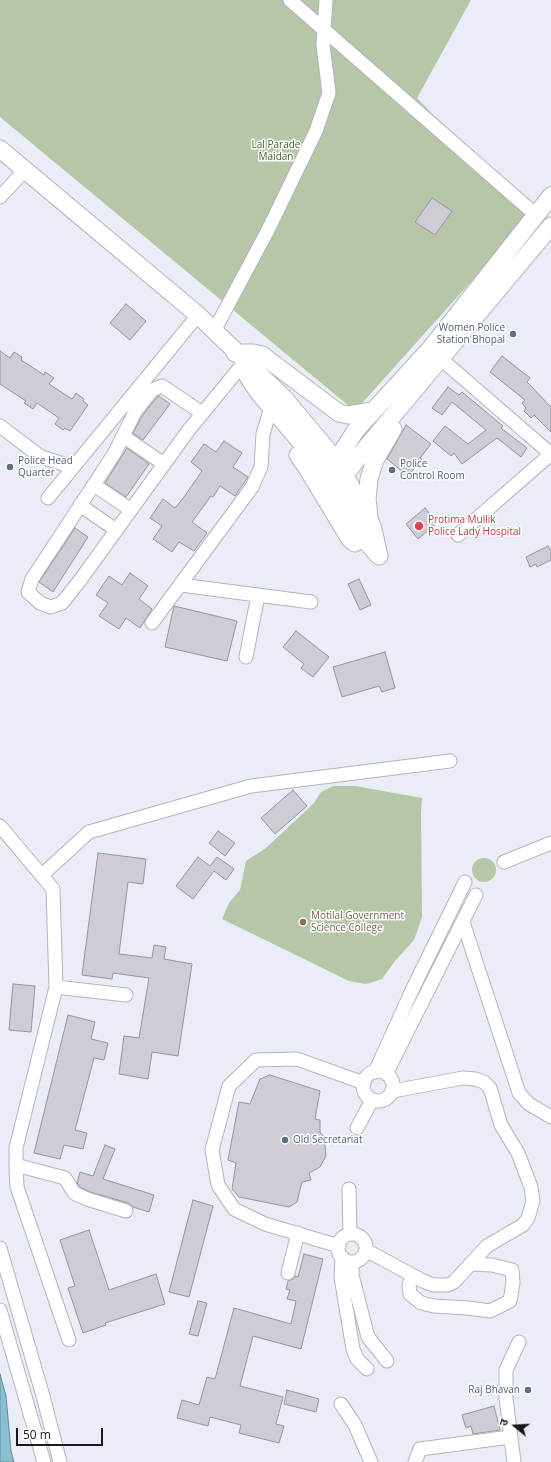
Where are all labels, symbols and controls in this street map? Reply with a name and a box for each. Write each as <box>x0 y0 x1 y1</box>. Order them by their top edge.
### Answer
park label: Lal Parade Maidan <box>252 139 300 162</box>
place label: Women Police Station Bhopal <box>437 322 505 346</box>
marker: Women Police Station Bhopal <box>508 329 518 339</box>
place label: Police Head Quarter <box>18 455 73 478</box>
place label: Police Control Room <box>400 458 465 482</box>
marker: Police Head Quarter <box>5 462 15 472</box>
marker: Police Control Room <box>387 465 397 475</box>
place label: Protima Mullik Police Lady Hospital <box>428 514 521 538</box>
marker: Protima Mullik Police Lady Hospital <box>413 520 425 532</box>
place label: Motilal Government Science College <box>311 910 404 934</box>
marker: Motilal Government Science College <box>298 917 308 927</box>
place label: Old Secretariat <box>293 1134 362 1146</box>
marker: Old Secretariat <box>280 1135 290 1145</box>
place label: Raj Bhavan <box>468 1384 520 1396</box>
marker: Raj Bhavan <box>523 1385 533 1395</box>
north arrow <box>495 1406 535 1446</box>
text: उ <box>495 1417 511 1428</box>
scale bar <box>18 1420 105 1446</box>
text: 50 m <box>23 1426 51 1443</box>

